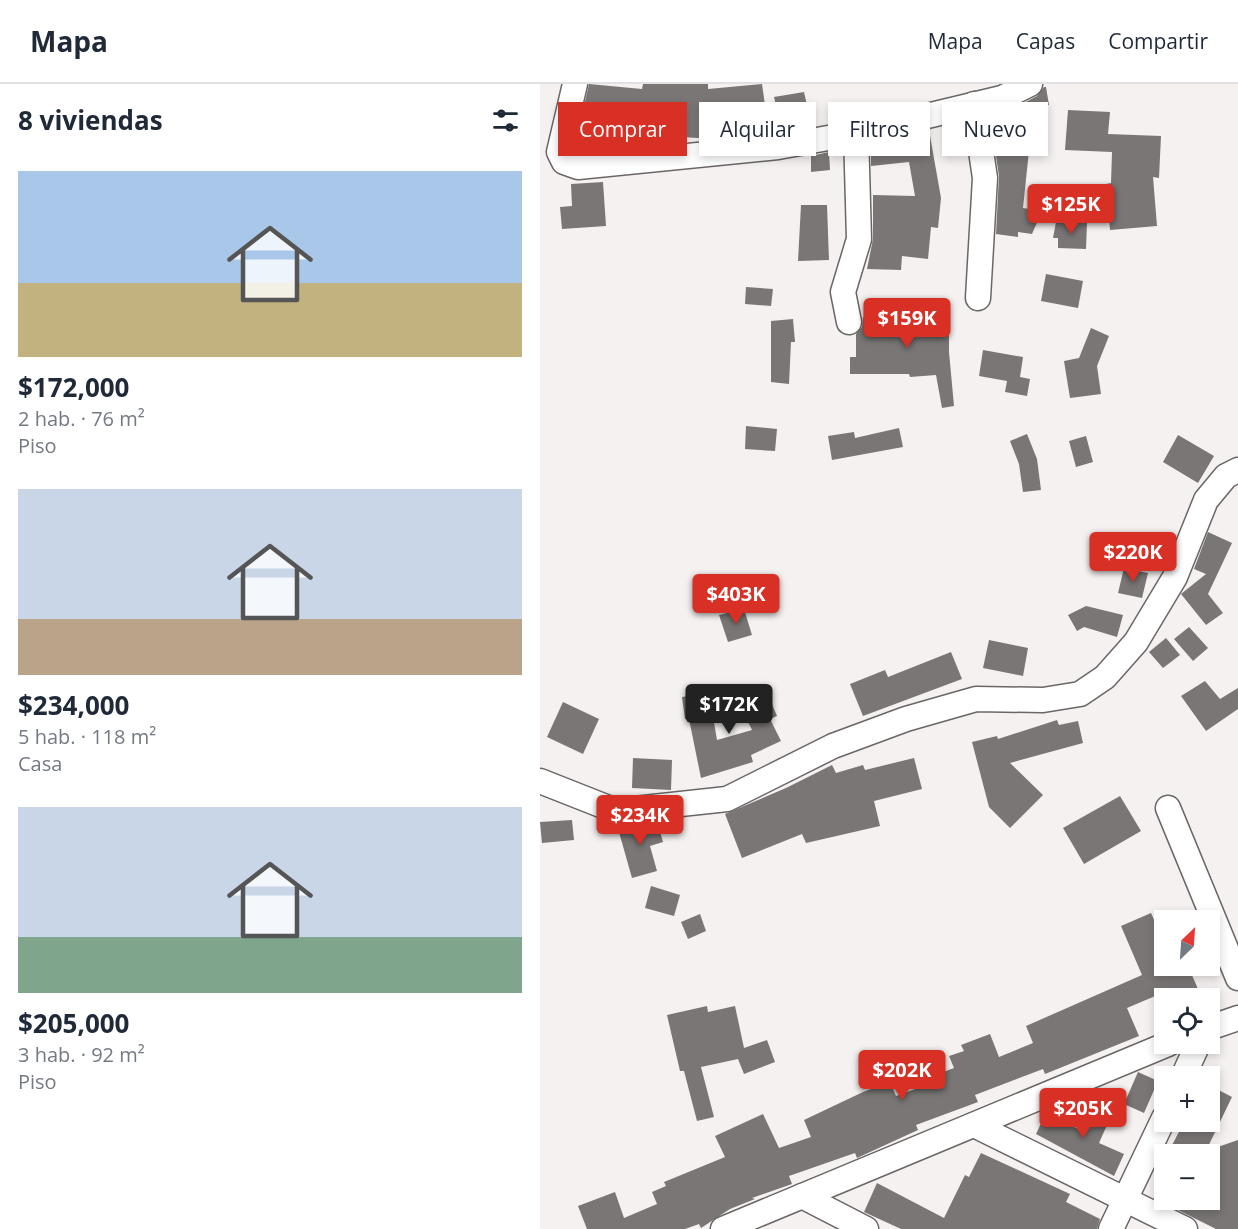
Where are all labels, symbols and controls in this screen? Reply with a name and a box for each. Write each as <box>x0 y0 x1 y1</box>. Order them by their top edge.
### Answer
text: Mapa <box>30 22 108 60</box>
text: Mapa <box>928 27 983 55</box>
text: Capas <box>1016 27 1075 55</box>
text: Compartir <box>1108 27 1208 55</box>
text: 8 viviendas <box>18 102 163 138</box>
chip: Comprar <box>558 102 687 156</box>
chip: Alquilar <box>699 102 816 156</box>
chip: Filtros <box>828 102 930 156</box>
chip: Nuevo <box>942 102 1048 156</box>
icon: filters <box>489 104 522 137</box>
pin: $125K <box>1029 184 1113 235</box>
text: $125K <box>1041 190 1101 217</box>
icon: home <box>216 210 324 318</box>
pin: $159K <box>865 298 949 349</box>
text: $159K <box>877 304 937 331</box>
text: $172,000 <box>18 369 129 405</box>
text: 2 hab. · 76 m² <box>18 405 145 432</box>
text: Piso <box>18 432 57 459</box>
icon: home <box>216 528 324 636</box>
pin: $220K <box>1091 532 1175 583</box>
text: $220K <box>1103 538 1163 565</box>
pin: $403K <box>694 574 778 625</box>
text: $403K <box>706 580 766 607</box>
pin: $172K <box>687 684 771 735</box>
text: $234,000 <box>18 687 129 723</box>
text: $172K <box>699 690 759 717</box>
text: 5 hab. · 118 m² <box>18 723 156 750</box>
text: Casa <box>18 750 62 777</box>
pin: $234K <box>598 795 682 846</box>
text: $234K <box>610 801 670 828</box>
icon: home <box>216 846 324 954</box>
north arrow <box>1154 910 1220 976</box>
map controls <box>1154 910 1220 1210</box>
button: locate <box>1154 988 1220 1054</box>
text: $205,000 <box>18 1005 129 1041</box>
text: 3 hab. · 92 m² <box>18 1041 145 1068</box>
pin: $202K <box>860 1050 944 1101</box>
text: $202K <box>872 1056 932 1083</box>
button: + <box>1154 1066 1220 1132</box>
text: Piso <box>18 1068 57 1095</box>
pin: $205K <box>1041 1088 1125 1139</box>
text: $205K <box>1053 1094 1113 1121</box>
button: − <box>1154 1144 1220 1210</box>

